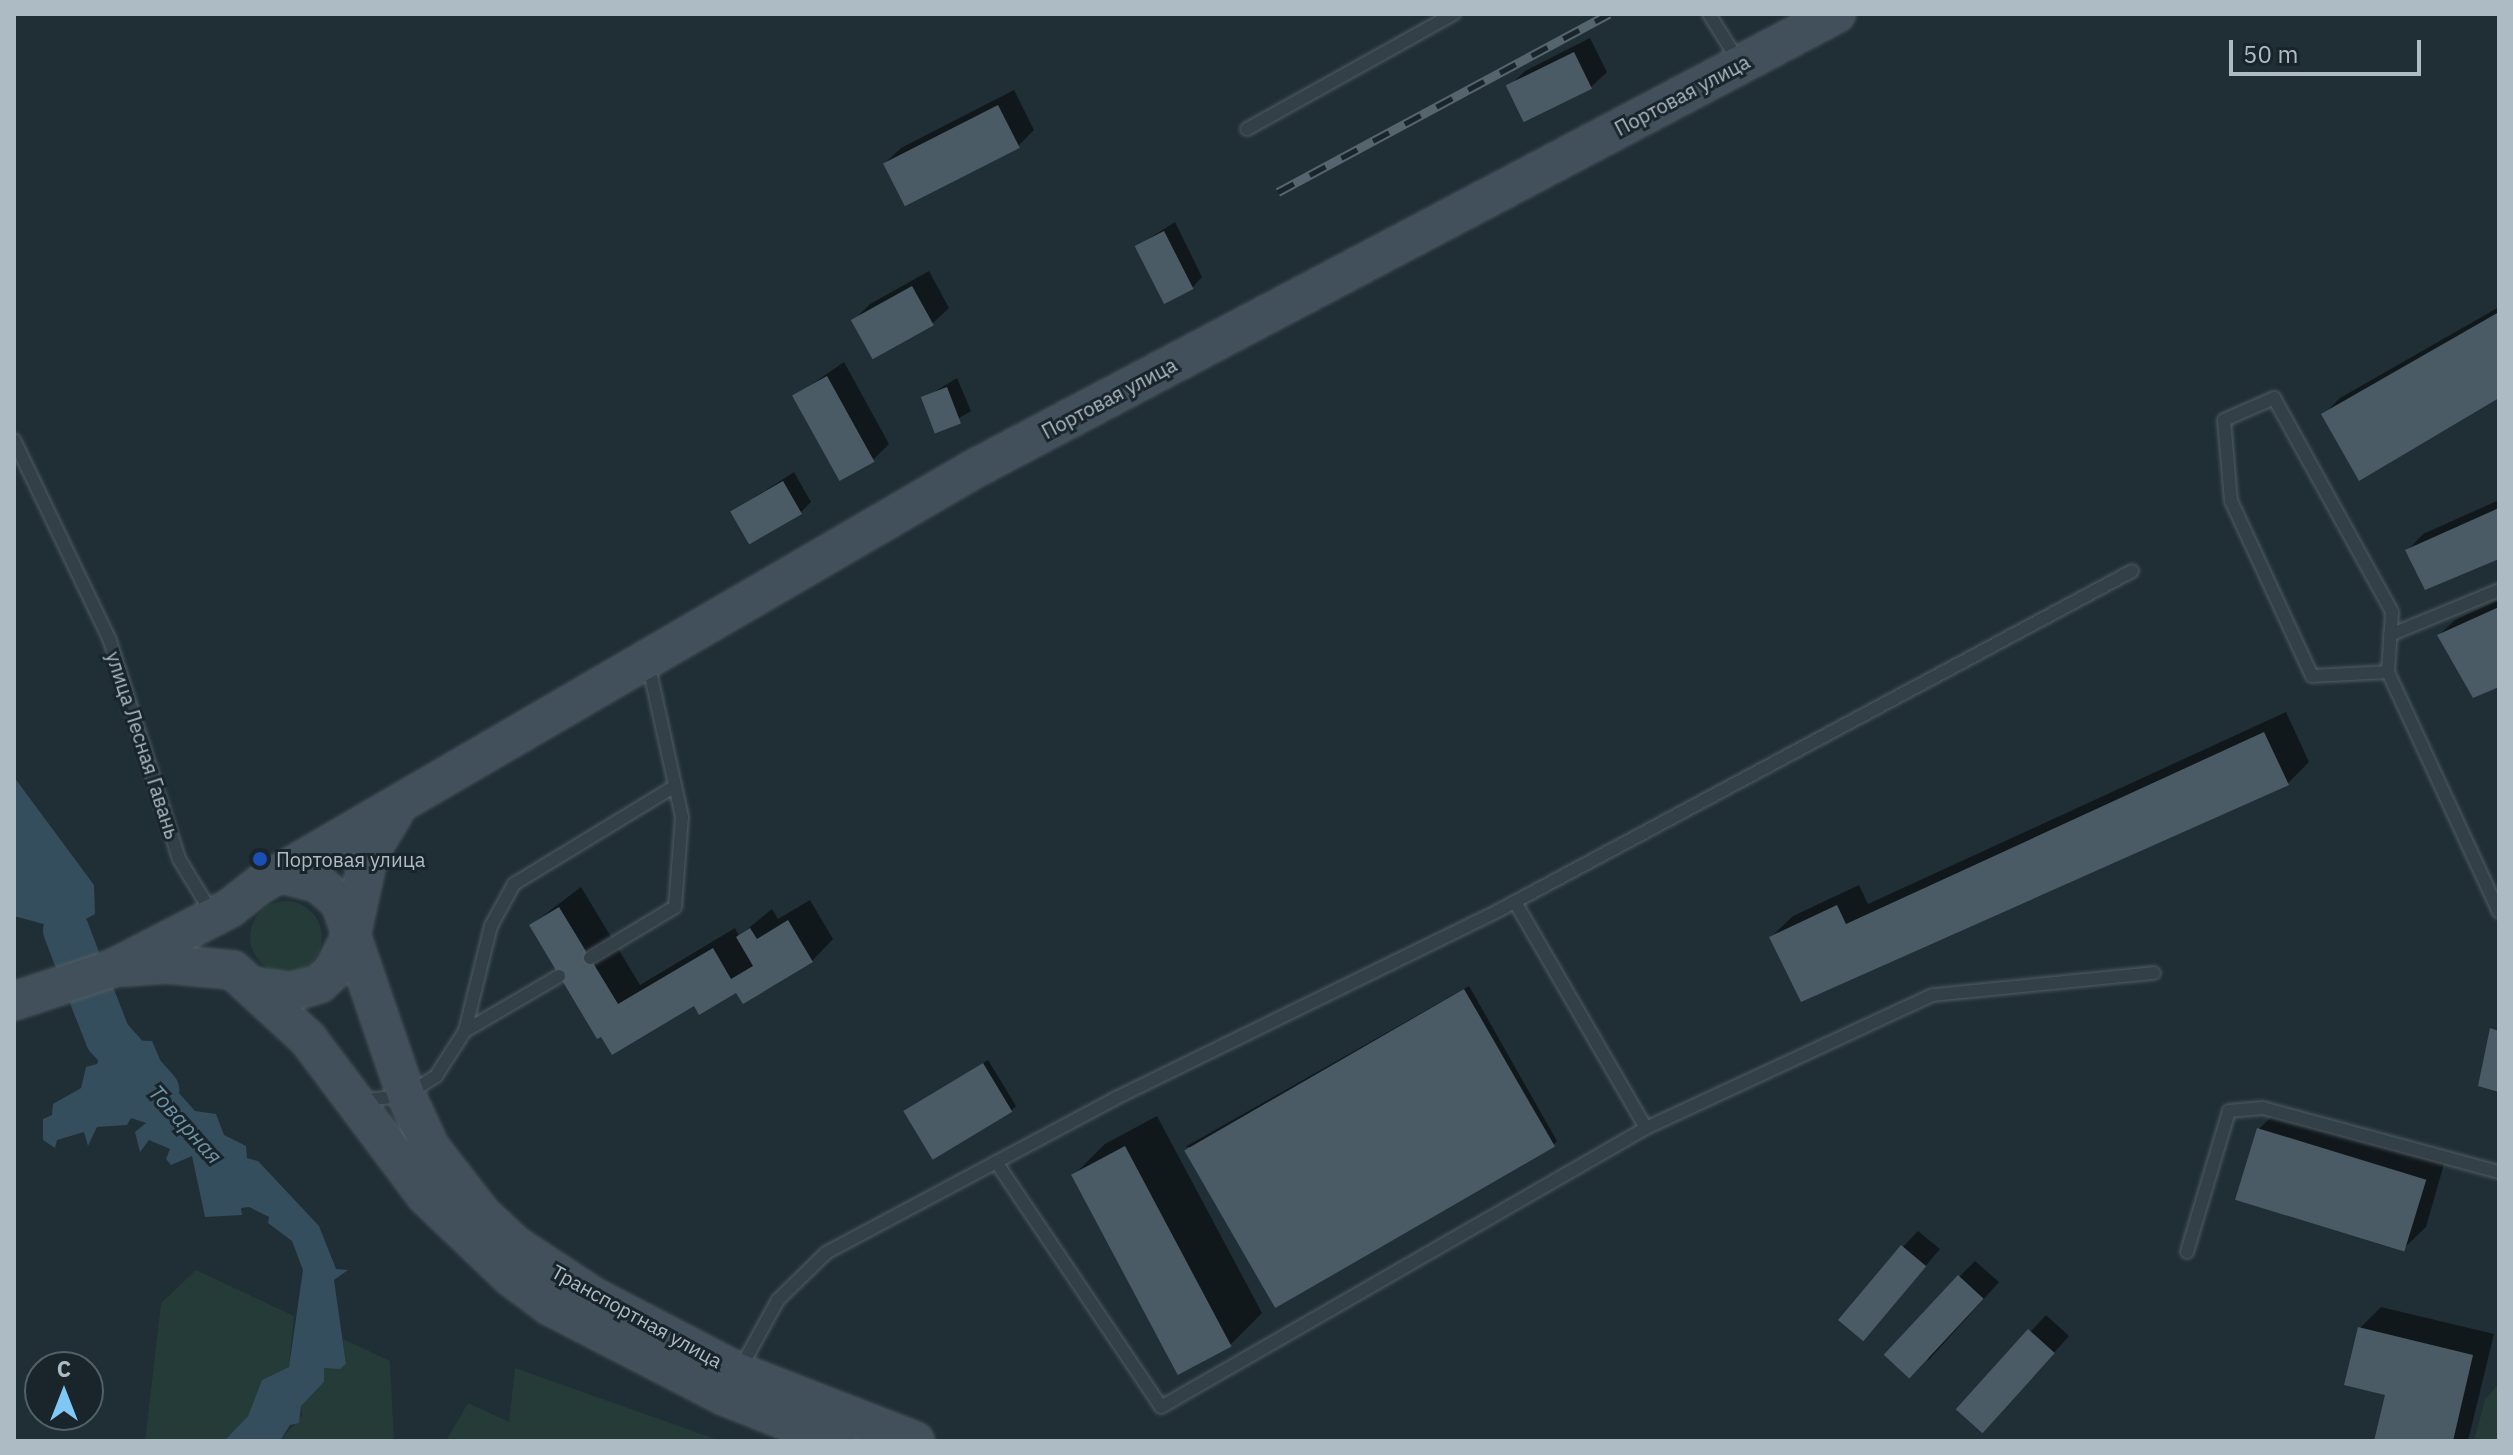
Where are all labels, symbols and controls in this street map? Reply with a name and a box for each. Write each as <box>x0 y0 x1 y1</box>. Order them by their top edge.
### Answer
scale bar <box>2233 24 2425 74</box>
text: 50 m <box>2243 38 2298 70</box>
street label: Портовая улица <box>1610 49 1754 141</box>
street label: Портовая улица <box>1037 352 1181 444</box>
street label: улица Лесная Гавань <box>101 648 185 842</box>
place label: Портовая улица <box>276 847 425 871</box>
marker: Портовая улица <box>251 850 269 868</box>
water label: Товарная <box>144 1079 228 1169</box>
street label: Транспортная улица <box>547 1259 727 1373</box>
north arrow <box>24 1351 104 1431</box>
text: С <box>57 1354 71 1383</box>

